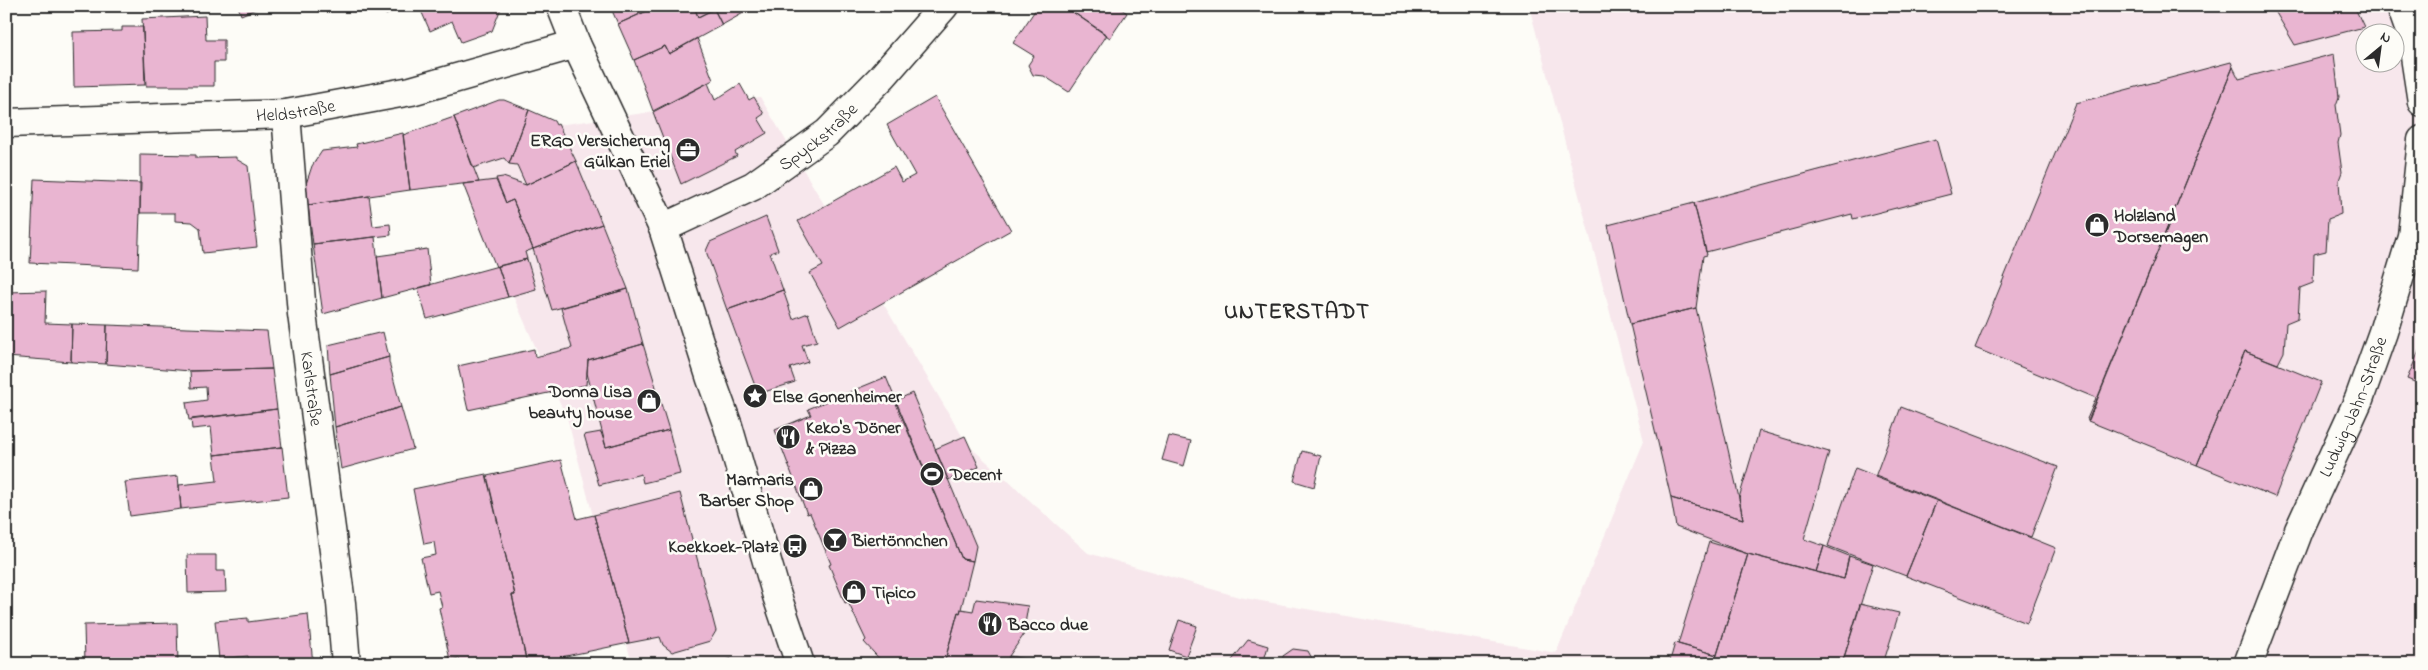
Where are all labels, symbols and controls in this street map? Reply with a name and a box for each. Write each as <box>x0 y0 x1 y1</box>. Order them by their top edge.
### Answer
north arrow <box>2356 22 2406 72</box>
text: N <box>2376 26 2395 49</box>
street label: Heldstraße <box>256 94 339 130</box>
street label: Spyckstraße <box>774 97 865 179</box>
place label: ERGO Versicherung Gülkan Eriel <box>530 129 670 176</box>
office icon: ERGO Versicherung Gülkan Eriel <box>675 137 701 163</box>
place label: Holzland Dorsemagen <box>2113 204 2208 252</box>
shop icon: Holzland Dorsemagen <box>2084 212 2110 238</box>
district label: UNTERSTADT <box>1224 297 1370 329</box>
street label: Ludwig-Jahn-Straße <box>2314 333 2396 482</box>
street label: Karlstraße <box>292 350 328 429</box>
place label: Donna Lisa beauty house <box>529 380 633 428</box>
place icon: Else Gonenheimer <box>742 383 768 409</box>
place label: Else Gonenheimer <box>772 385 902 411</box>
shop icon: Donna Lisa beauty house <box>636 388 662 414</box>
place label: Keko's Döner & Pizza <box>805 416 901 463</box>
restaurant icon: Keko's Döner & Pizza <box>775 424 801 450</box>
sports icon: Decent <box>919 461 945 487</box>
place label: Decent <box>949 463 1003 489</box>
place label: Marmaris Barber Shop <box>699 468 794 515</box>
shop icon: Marmaris Barber Shop <box>798 476 824 502</box>
bar icon: Biertönnchen <box>822 527 848 553</box>
place label: Biertönnchen <box>851 529 948 555</box>
bus stop icon: Koekkoek-Platz <box>782 533 808 559</box>
place label: Koekkoek-Platz <box>668 535 778 561</box>
shop icon: Tipico <box>841 579 867 605</box>
place label: Tipico <box>872 581 916 607</box>
restaurant icon: Bacco due <box>977 611 1003 637</box>
place label: Bacco due <box>1007 613 1089 639</box>

